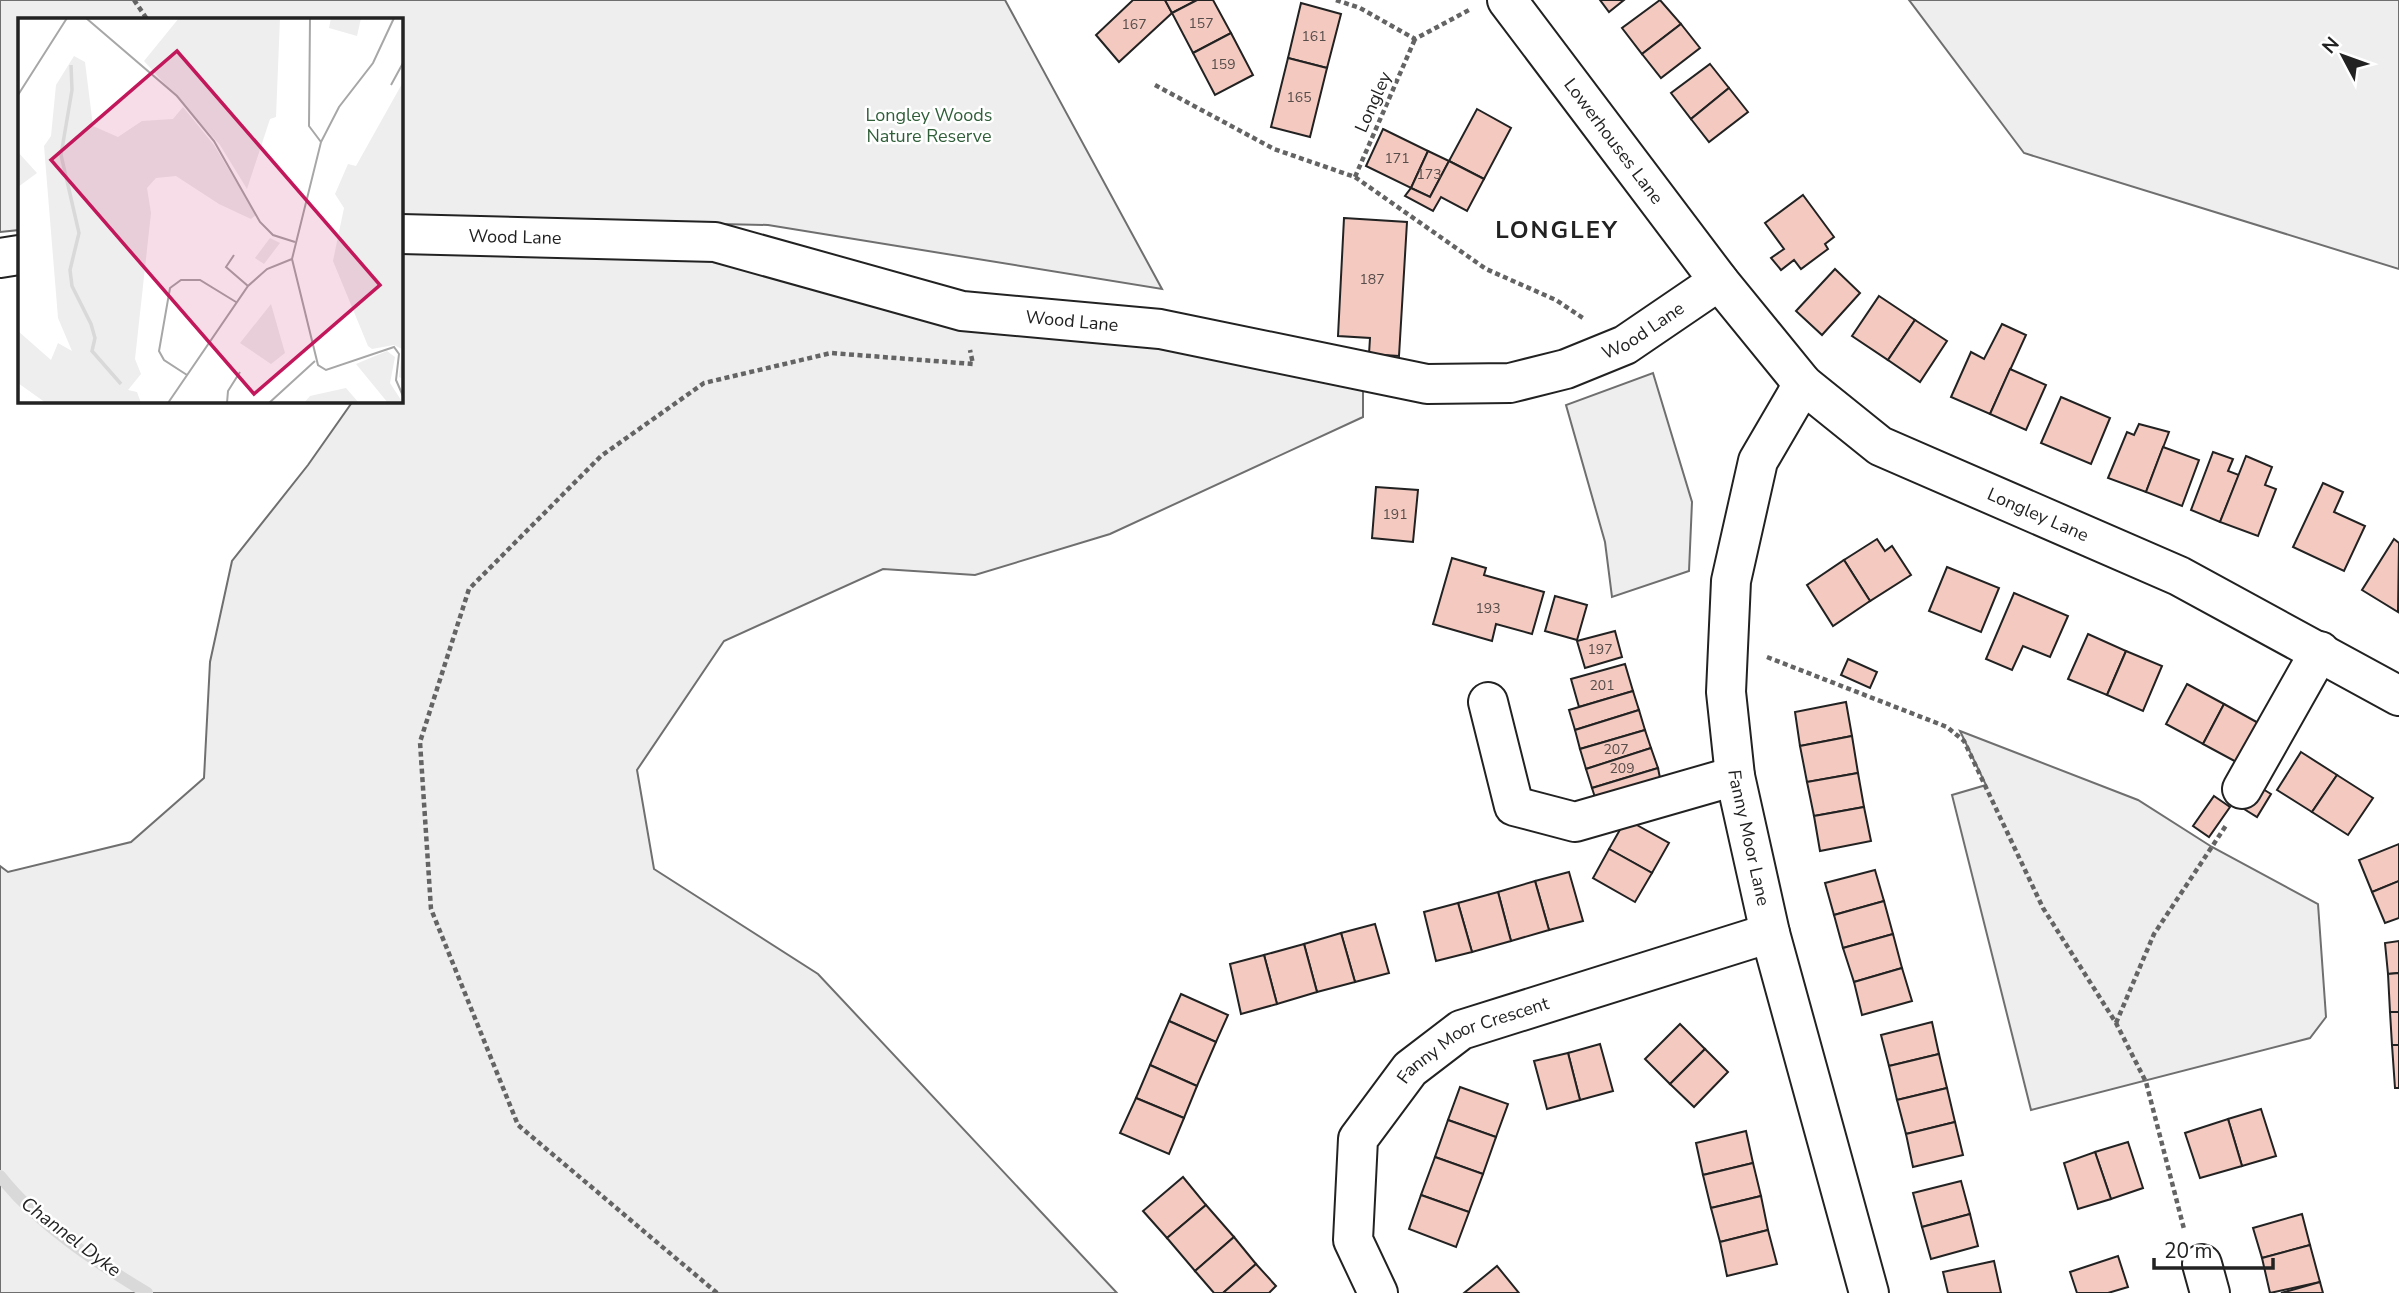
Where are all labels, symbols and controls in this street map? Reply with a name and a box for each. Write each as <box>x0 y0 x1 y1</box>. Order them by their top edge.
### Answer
house number: 157 <box>1188 14 1214 33</box>
house number: 167 <box>1121 15 1147 34</box>
inset map <box>18 18 402 402</box>
north arrow <box>2308 21 2378 91</box>
house number: 161 <box>1301 27 1327 46</box>
text: N <box>2316 32 2345 59</box>
house number: 159 <box>1210 55 1236 74</box>
street label: Longley <box>1349 67 1397 136</box>
street label: Lowerhouses Lane <box>1558 74 1669 209</box>
house number: 165 <box>1286 88 1312 107</box>
park label: Longley Woods Nature Reserve <box>866 103 992 148</box>
house number: 171 <box>1384 149 1410 168</box>
house number: 173 <box>1416 165 1442 184</box>
district label: LONGLEY <box>1495 214 1619 246</box>
street label: Wood Lane <box>468 224 562 250</box>
house number: 187 <box>1359 270 1385 289</box>
street label: Wood Lane <box>1598 296 1689 365</box>
street label: Wood Lane <box>1025 305 1119 337</box>
street label: Longley Lane <box>1984 482 2092 547</box>
house number: 191 <box>1382 505 1408 524</box>
house number: 193 <box>1475 599 1501 618</box>
house number: 197 <box>1587 640 1613 659</box>
house number: 201 <box>1589 676 1615 695</box>
house number: 207 <box>1603 740 1629 759</box>
house number: 209 <box>1609 759 1635 778</box>
street label: Fanny Moor Lane <box>1722 768 1776 908</box>
street label: Fanny Moor Crescent <box>1391 991 1552 1088</box>
water label: Channel Dyke <box>16 1191 126 1283</box>
scale bar <box>2154 1226 2273 1270</box>
text: 20 m <box>2164 1237 2213 1265</box>

